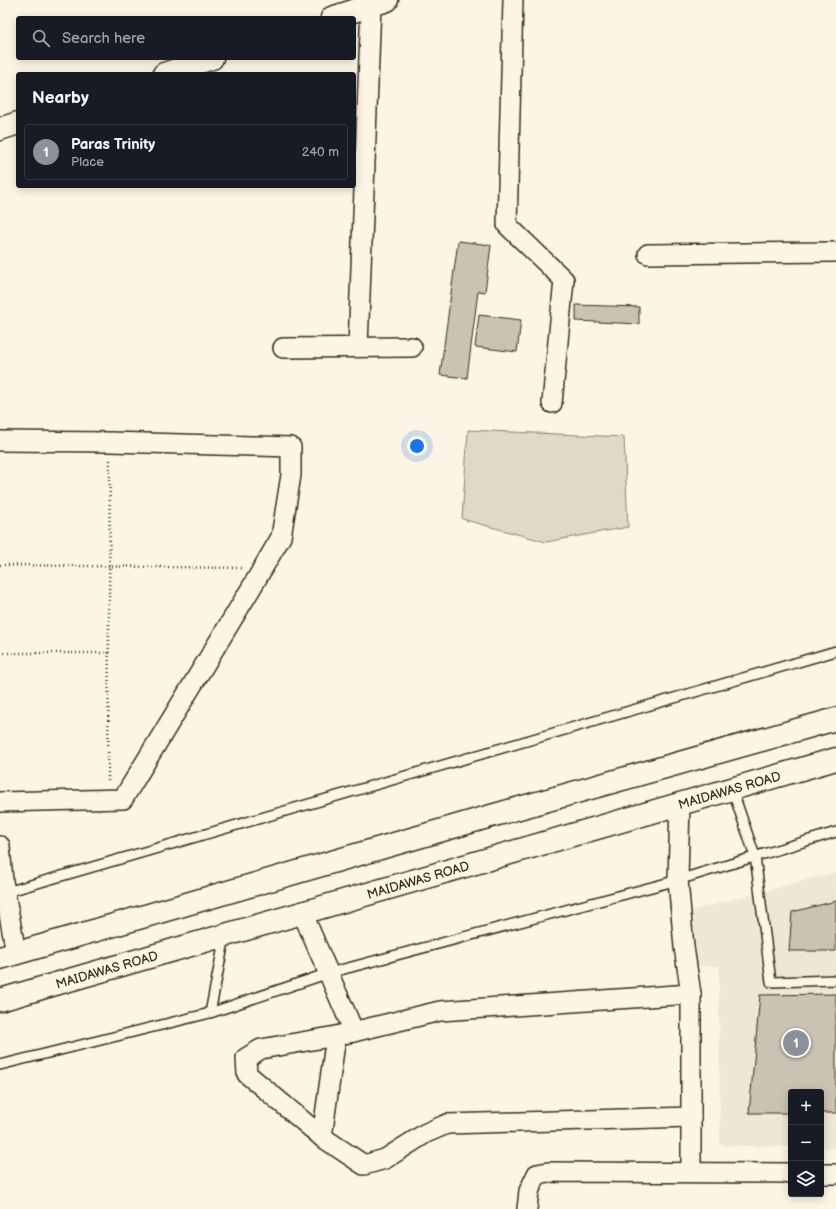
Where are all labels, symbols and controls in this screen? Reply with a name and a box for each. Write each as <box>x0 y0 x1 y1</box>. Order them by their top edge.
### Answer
search box <box>16 16 356 60</box>
icon: search <box>30 27 52 49</box>
text: Search here <box>62 29 145 48</box>
text: Nearby <box>32 88 89 108</box>
text: Paras Trinity <box>71 135 155 154</box>
text: 1 <box>43 144 49 160</box>
text: 240 m <box>302 144 339 160</box>
text: Place <box>71 154 104 170</box>
your location <box>407 436 427 456</box>
street label: MAIDAWAS ROAD <box>676 768 783 813</box>
street label: MAIDAWAS ROAD <box>365 858 471 903</box>
street label: MAIDAWAS ROAD <box>54 948 160 993</box>
pin: 1 <box>783 1028 809 1058</box>
map controls <box>788 1089 824 1197</box>
button: + <box>788 1089 824 1125</box>
button: − <box>788 1125 824 1161</box>
button: layers <box>788 1161 824 1197</box>

